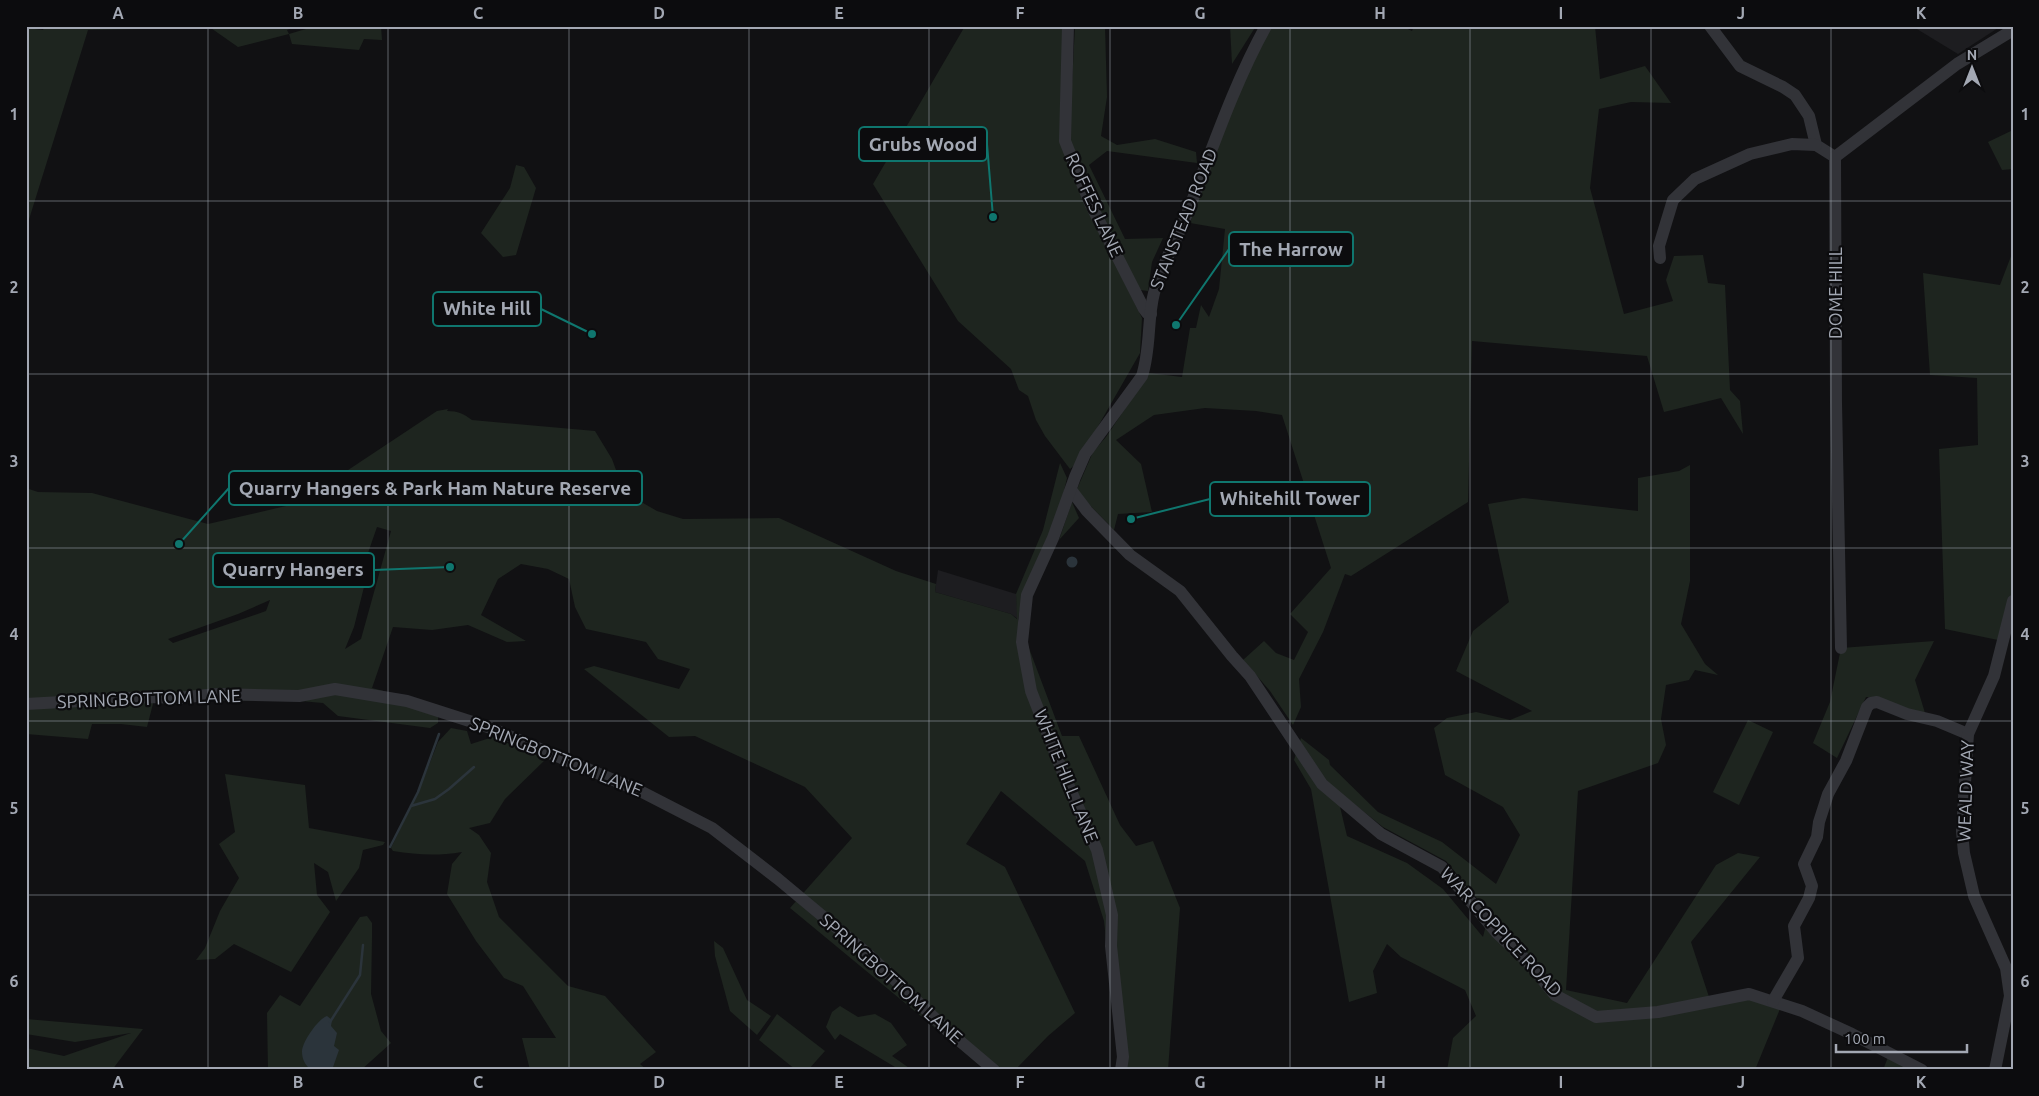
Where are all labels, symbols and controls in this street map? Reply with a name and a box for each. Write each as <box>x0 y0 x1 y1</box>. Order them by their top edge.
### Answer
text: A <box>112 4 124 22</box>
text: B <box>293 4 303 22</box>
text: C <box>473 4 483 22</box>
text: D <box>653 4 665 22</box>
text: E <box>834 4 844 22</box>
text: F <box>1016 4 1025 22</box>
text: G <box>1194 4 1206 22</box>
text: H <box>1374 4 1386 22</box>
text: I <box>1559 4 1563 22</box>
text: J <box>1737 4 1745 22</box>
text: K <box>1916 4 1927 22</box>
north arrow <box>1946 42 1996 92</box>
text: N <box>1967 47 1977 63</box>
text: 1 <box>9 105 19 123</box>
text: 1 <box>2020 105 2030 123</box>
callout: Grubs Wood <box>859 127 987 161</box>
text: Grubs Wood <box>869 133 977 155</box>
street label: STANSTEAD ROAD <box>1146 145 1221 292</box>
street label: ROFFES LANE <box>1062 150 1128 260</box>
callout: The Harrow <box>1229 232 1353 266</box>
text: The Harrow <box>1239 238 1343 260</box>
street label: DOME HILL <box>1825 247 1845 339</box>
text: 2 <box>9 278 19 296</box>
text: 2 <box>2020 278 2030 296</box>
callout: White Hill <box>433 292 541 326</box>
text: White Hill <box>443 297 531 319</box>
text: 3 <box>9 452 19 470</box>
text: 3 <box>2020 452 2030 470</box>
callout: Quarry Hangers & Park Ham Nature Reserve <box>229 471 642 505</box>
text: Quarry Hangers & Park Ham Nature Reserve <box>239 477 631 499</box>
callout: Whitehill Tower <box>1210 482 1370 516</box>
text: Whitehill Tower <box>1220 487 1360 509</box>
callout: Quarry Hangers <box>213 553 374 587</box>
text: Quarry Hangers <box>222 558 364 580</box>
text: 4 <box>9 625 19 643</box>
text: 4 <box>2020 625 2030 643</box>
street label: SPRINGBOTTOM LANE <box>57 685 241 711</box>
street label: WHITE HILL LANE <box>1031 706 1103 845</box>
street label: SPRINGBOTTOM LANE <box>467 712 645 800</box>
street label: WEALD WAY <box>1953 739 1977 842</box>
text: 5 <box>9 799 19 817</box>
text: 5 <box>2020 799 2030 817</box>
street label: WAR COPPICE ROAD <box>1437 863 1567 1000</box>
street label: SPRINGBOTTOM LANE <box>817 909 967 1047</box>
text: 6 <box>9 972 19 990</box>
text: 6 <box>2020 972 2030 990</box>
scale bar <box>1836 1021 1968 1053</box>
text: 100 m <box>1844 1030 1886 1047</box>
text: A <box>112 1073 124 1091</box>
text: B <box>293 1073 303 1091</box>
text: C <box>473 1073 483 1091</box>
text: D <box>653 1073 665 1091</box>
text: E <box>834 1073 844 1091</box>
text: F <box>1016 1073 1025 1091</box>
text: G <box>1194 1073 1206 1091</box>
text: H <box>1374 1073 1386 1091</box>
text: I <box>1559 1073 1563 1091</box>
text: J <box>1737 1073 1745 1091</box>
text: K <box>1916 1073 1927 1091</box>

